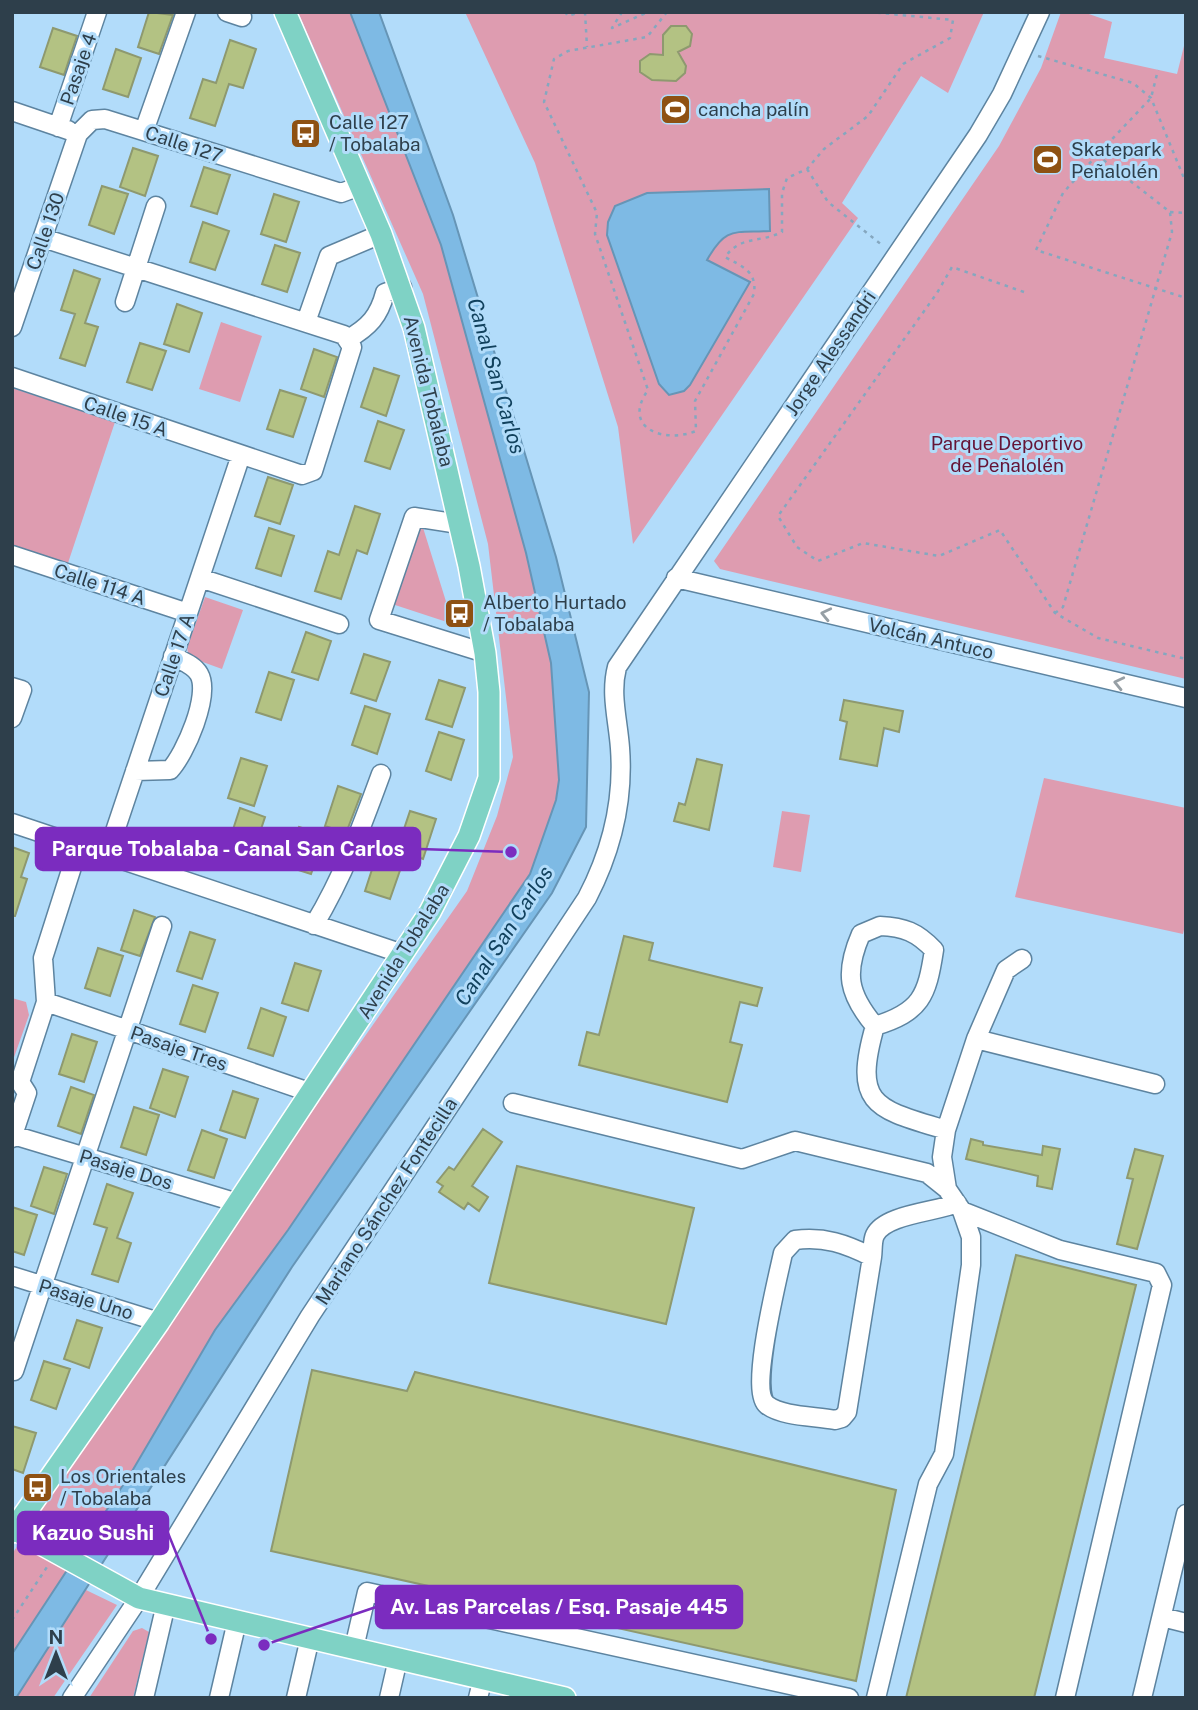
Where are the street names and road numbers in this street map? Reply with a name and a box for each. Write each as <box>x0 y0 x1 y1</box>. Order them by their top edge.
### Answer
street label: Pasaje 4 <box>55 30 101 108</box>
street label: Calle 127 <box>143 121 225 167</box>
street label: Calle 130 <box>21 189 69 273</box>
street label: Jorge Alessandri <box>780 286 880 420</box>
street label: Avenida Tobalaba <box>400 313 458 469</box>
street label: Calle 15 A <box>81 391 171 441</box>
street label: Calle 114 A <box>51 559 149 609</box>
street label: Calle 17 A <box>149 610 199 700</box>
street label: Volcán Antuco <box>866 613 996 663</box>
street label: Avenida Tobalaba <box>353 879 453 1023</box>
street label: Pasaje Tres <box>128 1021 230 1075</box>
street label: Mariano Sánchez Fontecilla <box>311 1093 461 1309</box>
street label: Pasaje Dos <box>77 1144 175 1194</box>
street label: Pasaje Uno <box>36 1274 136 1324</box>

